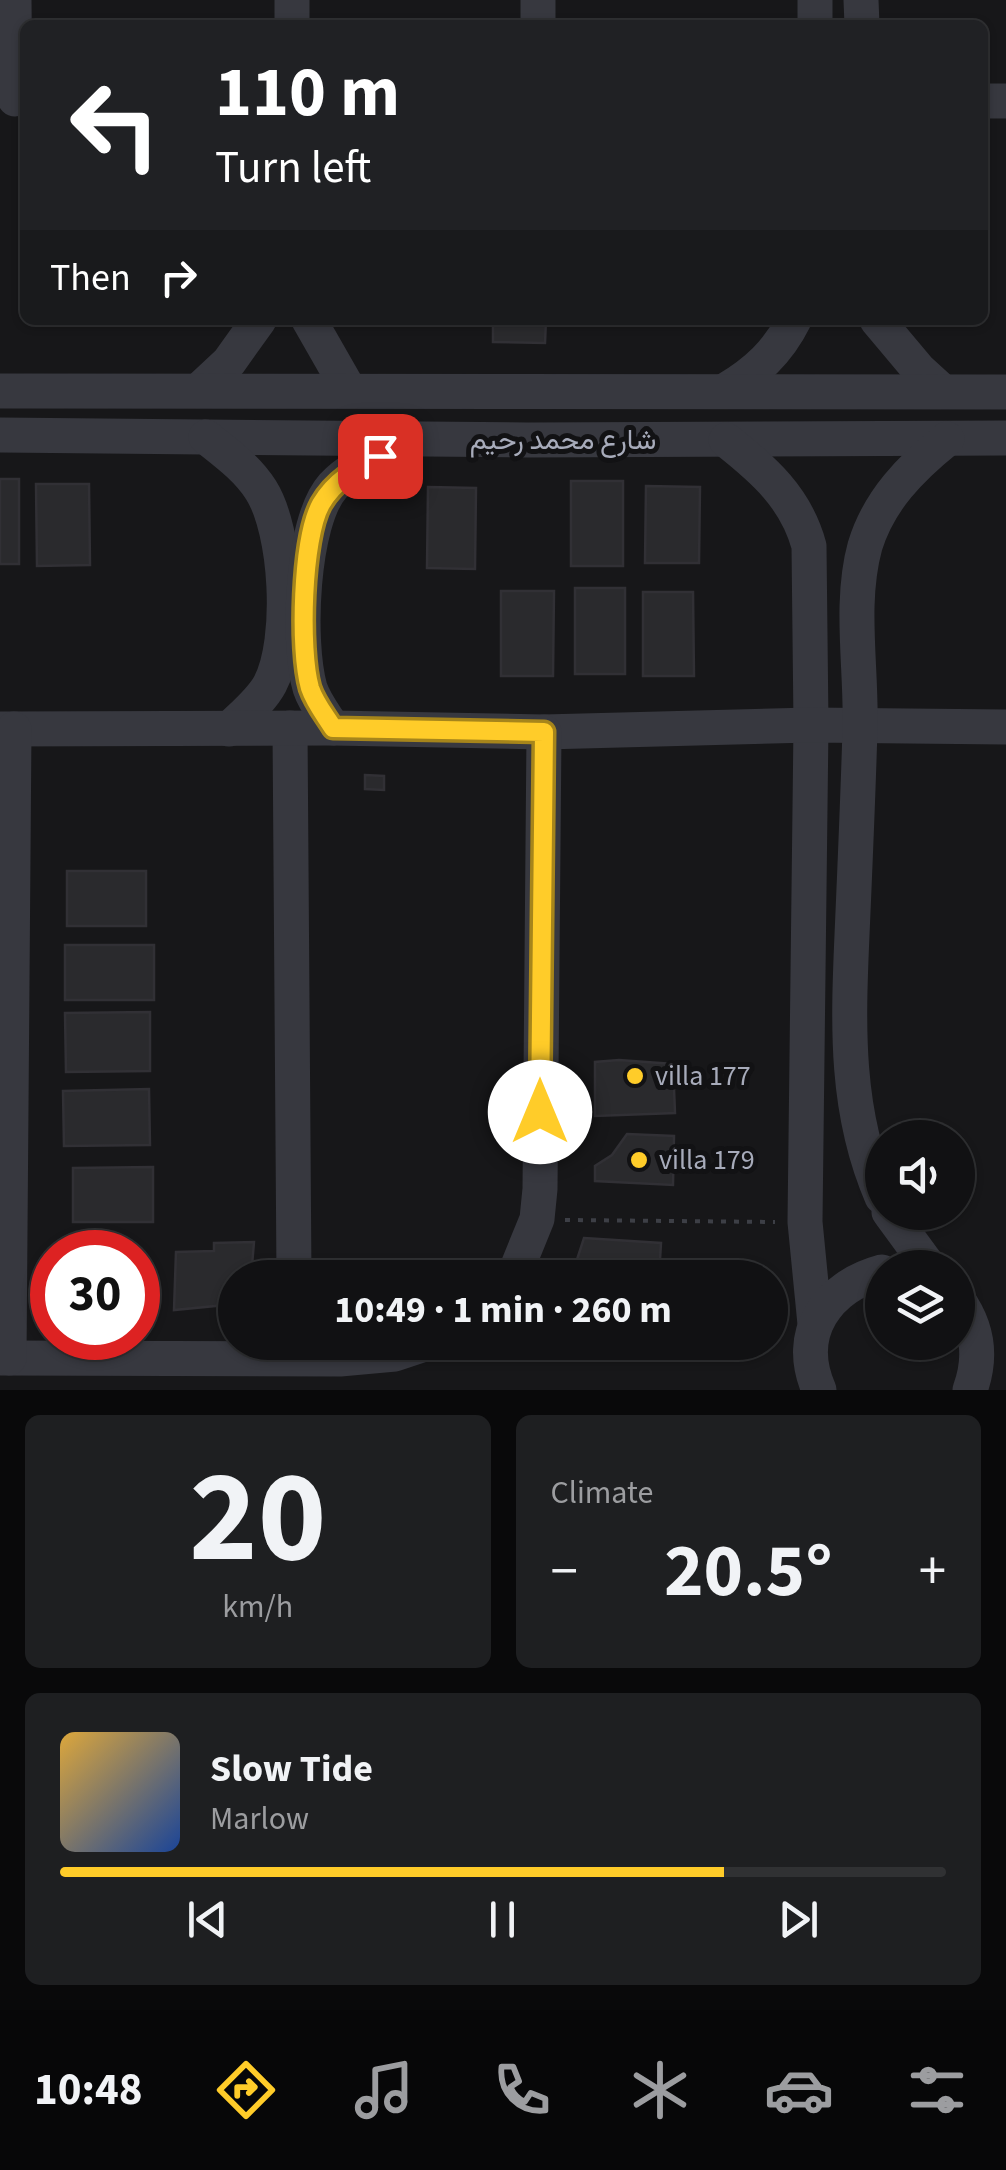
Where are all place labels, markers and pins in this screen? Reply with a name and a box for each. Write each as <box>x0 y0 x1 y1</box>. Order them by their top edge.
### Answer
pin <box>338 414 423 499</box>
place label: villa 177 <box>655 1056 751 1096</box>
marker: villa 177 <box>624 1065 646 1087</box>
place label: villa 179 <box>659 1140 755 1180</box>
marker: villa 179 <box>628 1149 650 1171</box>

